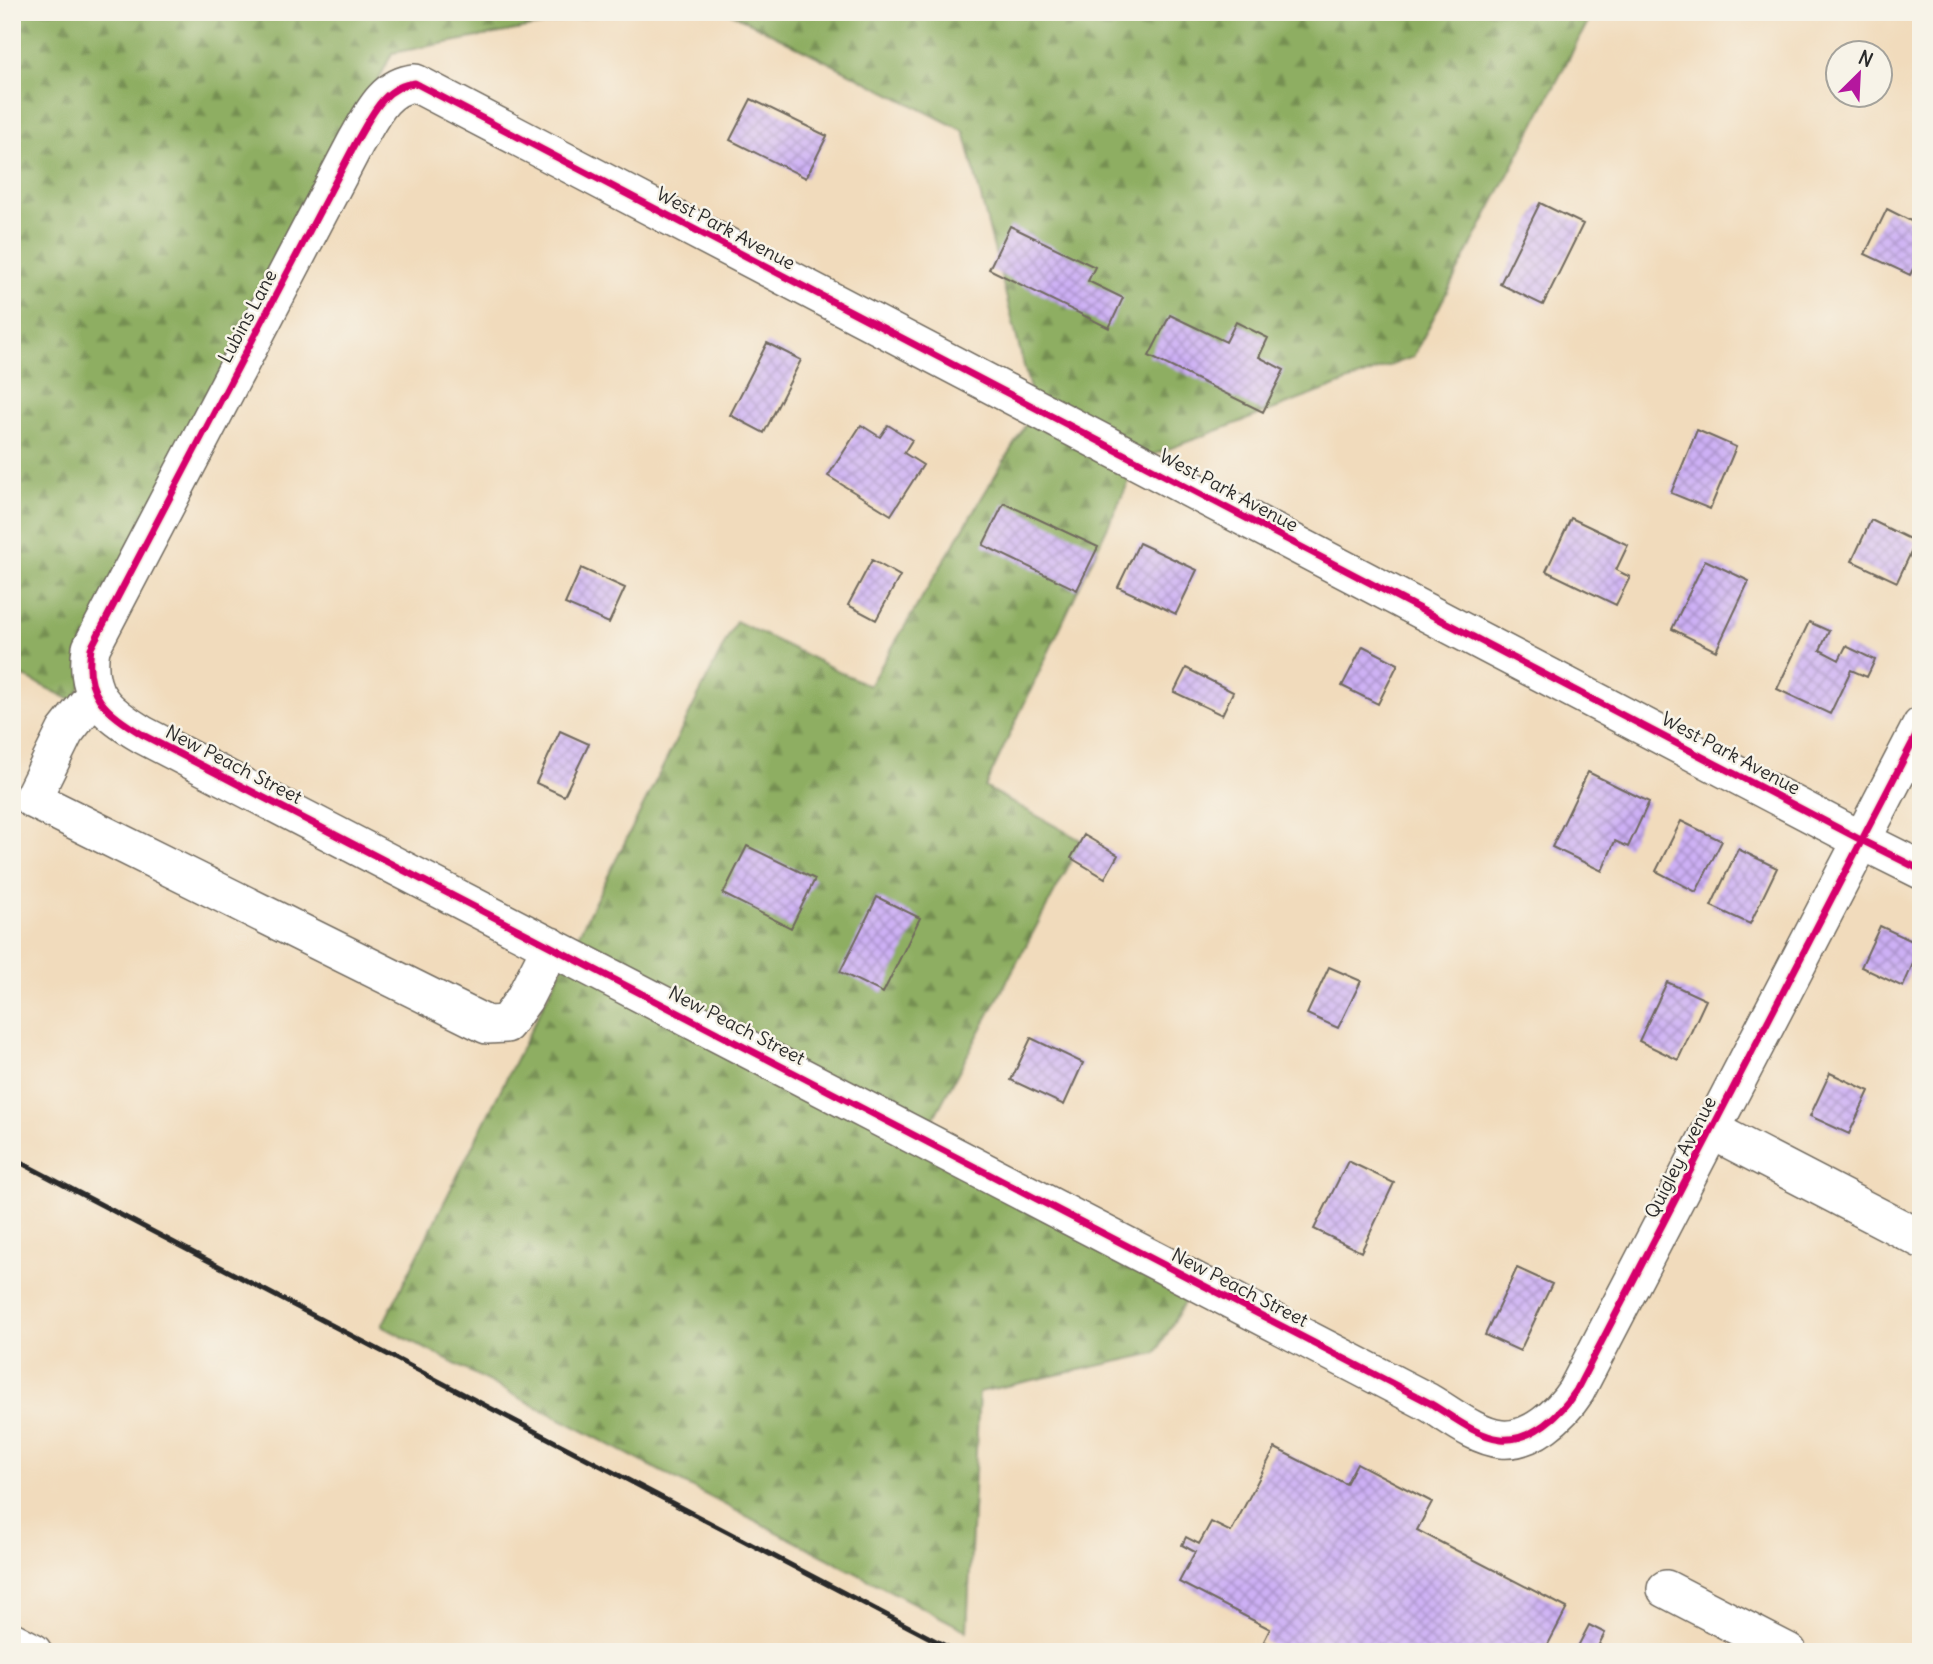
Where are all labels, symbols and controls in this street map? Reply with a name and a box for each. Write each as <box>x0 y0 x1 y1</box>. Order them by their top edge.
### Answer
north arrow <box>1825 38 1895 108</box>
text: N <box>1855 45 1877 72</box>
street label: West Park Avenue <box>652 181 800 275</box>
street label: Lubins Lane <box>212 265 282 367</box>
street label: West Park Avenue <box>1155 443 1303 537</box>
street label: West Park Avenue <box>1657 706 1805 800</box>
street label: New Peach Street <box>162 719 306 809</box>
street label: New Peach Street <box>665 980 809 1070</box>
street label: Quigley Avenue <box>1639 1092 1721 1222</box>
street label: New Peach Street <box>1168 1242 1312 1332</box>

